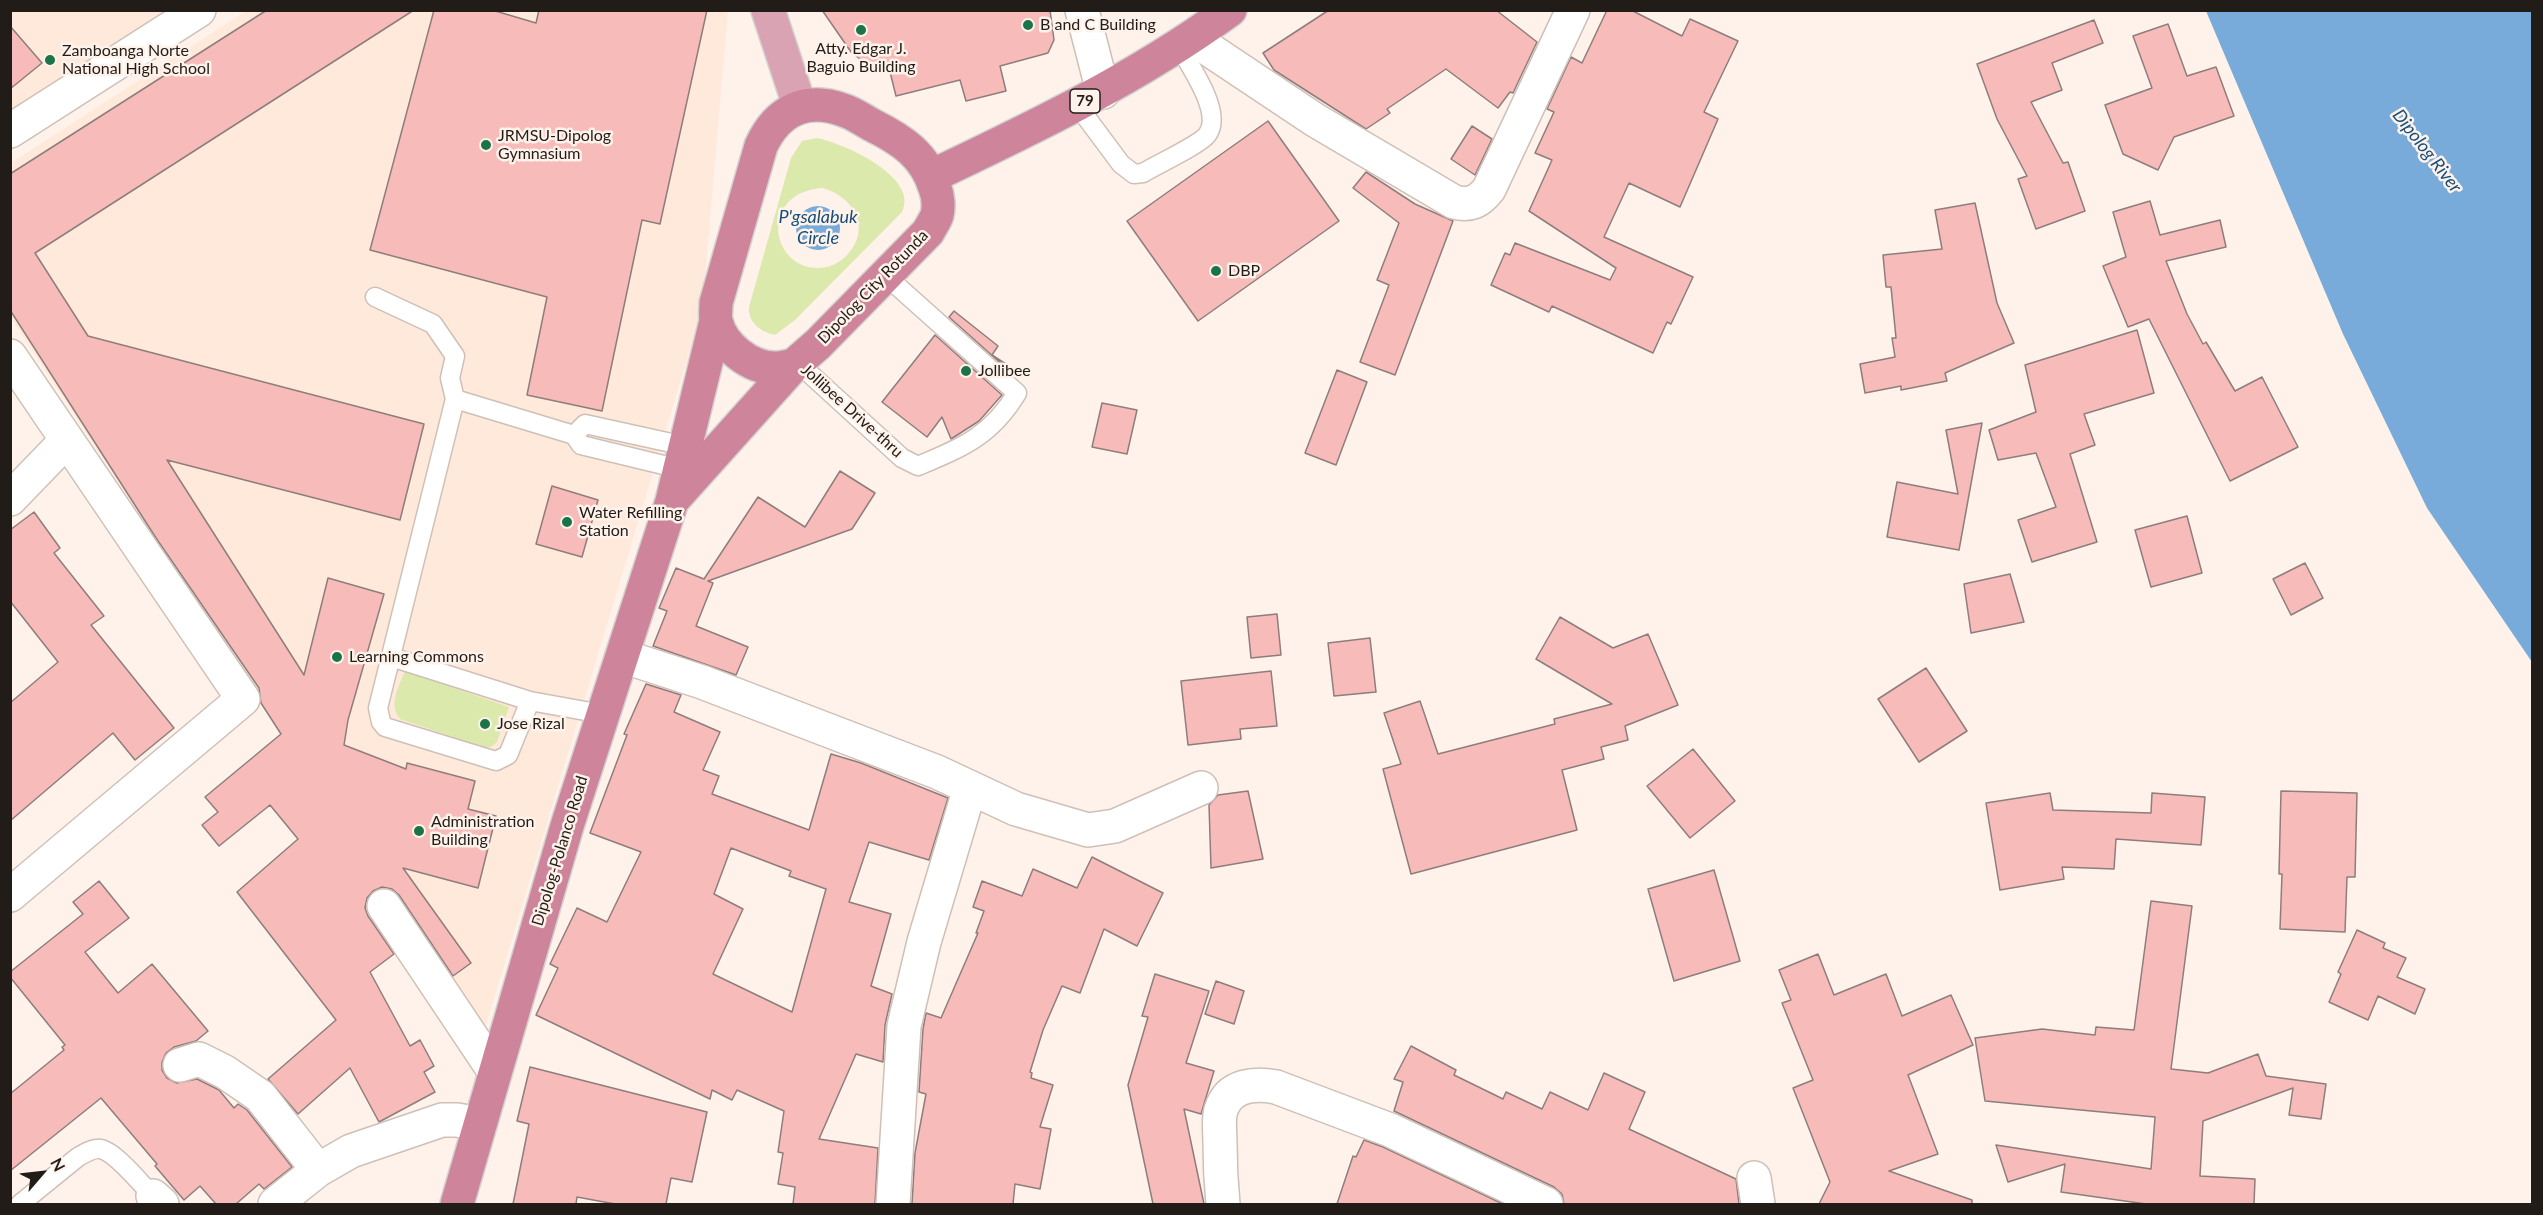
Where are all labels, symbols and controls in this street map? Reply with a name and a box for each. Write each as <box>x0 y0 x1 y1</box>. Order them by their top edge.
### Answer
place label: B and C Building <box>1040 15 1156 35</box>
marker: B and C Building <box>1021 18 1035 32</box>
marker: Atty. Edgar J. Baguio Building <box>854 23 868 37</box>
place label: Atty. Edgar J. Baguio Building <box>806 39 916 77</box>
place label: Zamboanga Norte National High School <box>62 41 210 79</box>
marker: Zamboanga Norte National High School <box>43 53 57 67</box>
road number: 79 <box>1070 89 1100 113</box>
water label: Dipolog River <box>2388 105 2466 197</box>
place label: JRMSU-Dipolog Gymnasium <box>498 126 611 164</box>
marker: JRMSU-Dipolog Gymnasium <box>479 138 493 152</box>
water label: P'gsalabuk Circle <box>778 206 858 248</box>
street label: Dipolog City Rotunda <box>814 226 932 348</box>
place label: DBP <box>1228 261 1260 281</box>
marker: DBP <box>1209 264 1223 278</box>
street label: Jollibee Drive-thru <box>797 360 907 462</box>
place label: Jollibee <box>978 361 1031 381</box>
marker: Jollibee <box>959 364 973 378</box>
place label: Water Refilling Station <box>579 503 682 541</box>
marker: Water Refilling Station <box>560 515 574 529</box>
place label: Learning Commons <box>349 647 484 667</box>
marker: Learning Commons <box>330 650 344 664</box>
place label: Jose Rizal <box>497 714 565 734</box>
marker: Jose Rizal <box>478 717 492 731</box>
street label: Dipolog-Polanco Road <box>528 774 592 928</box>
place label: Administration Building <box>431 812 534 850</box>
marker: Administration Building <box>412 824 426 838</box>
north arrow <box>12 1143 72 1203</box>
text: N <box>47 1154 70 1174</box>

